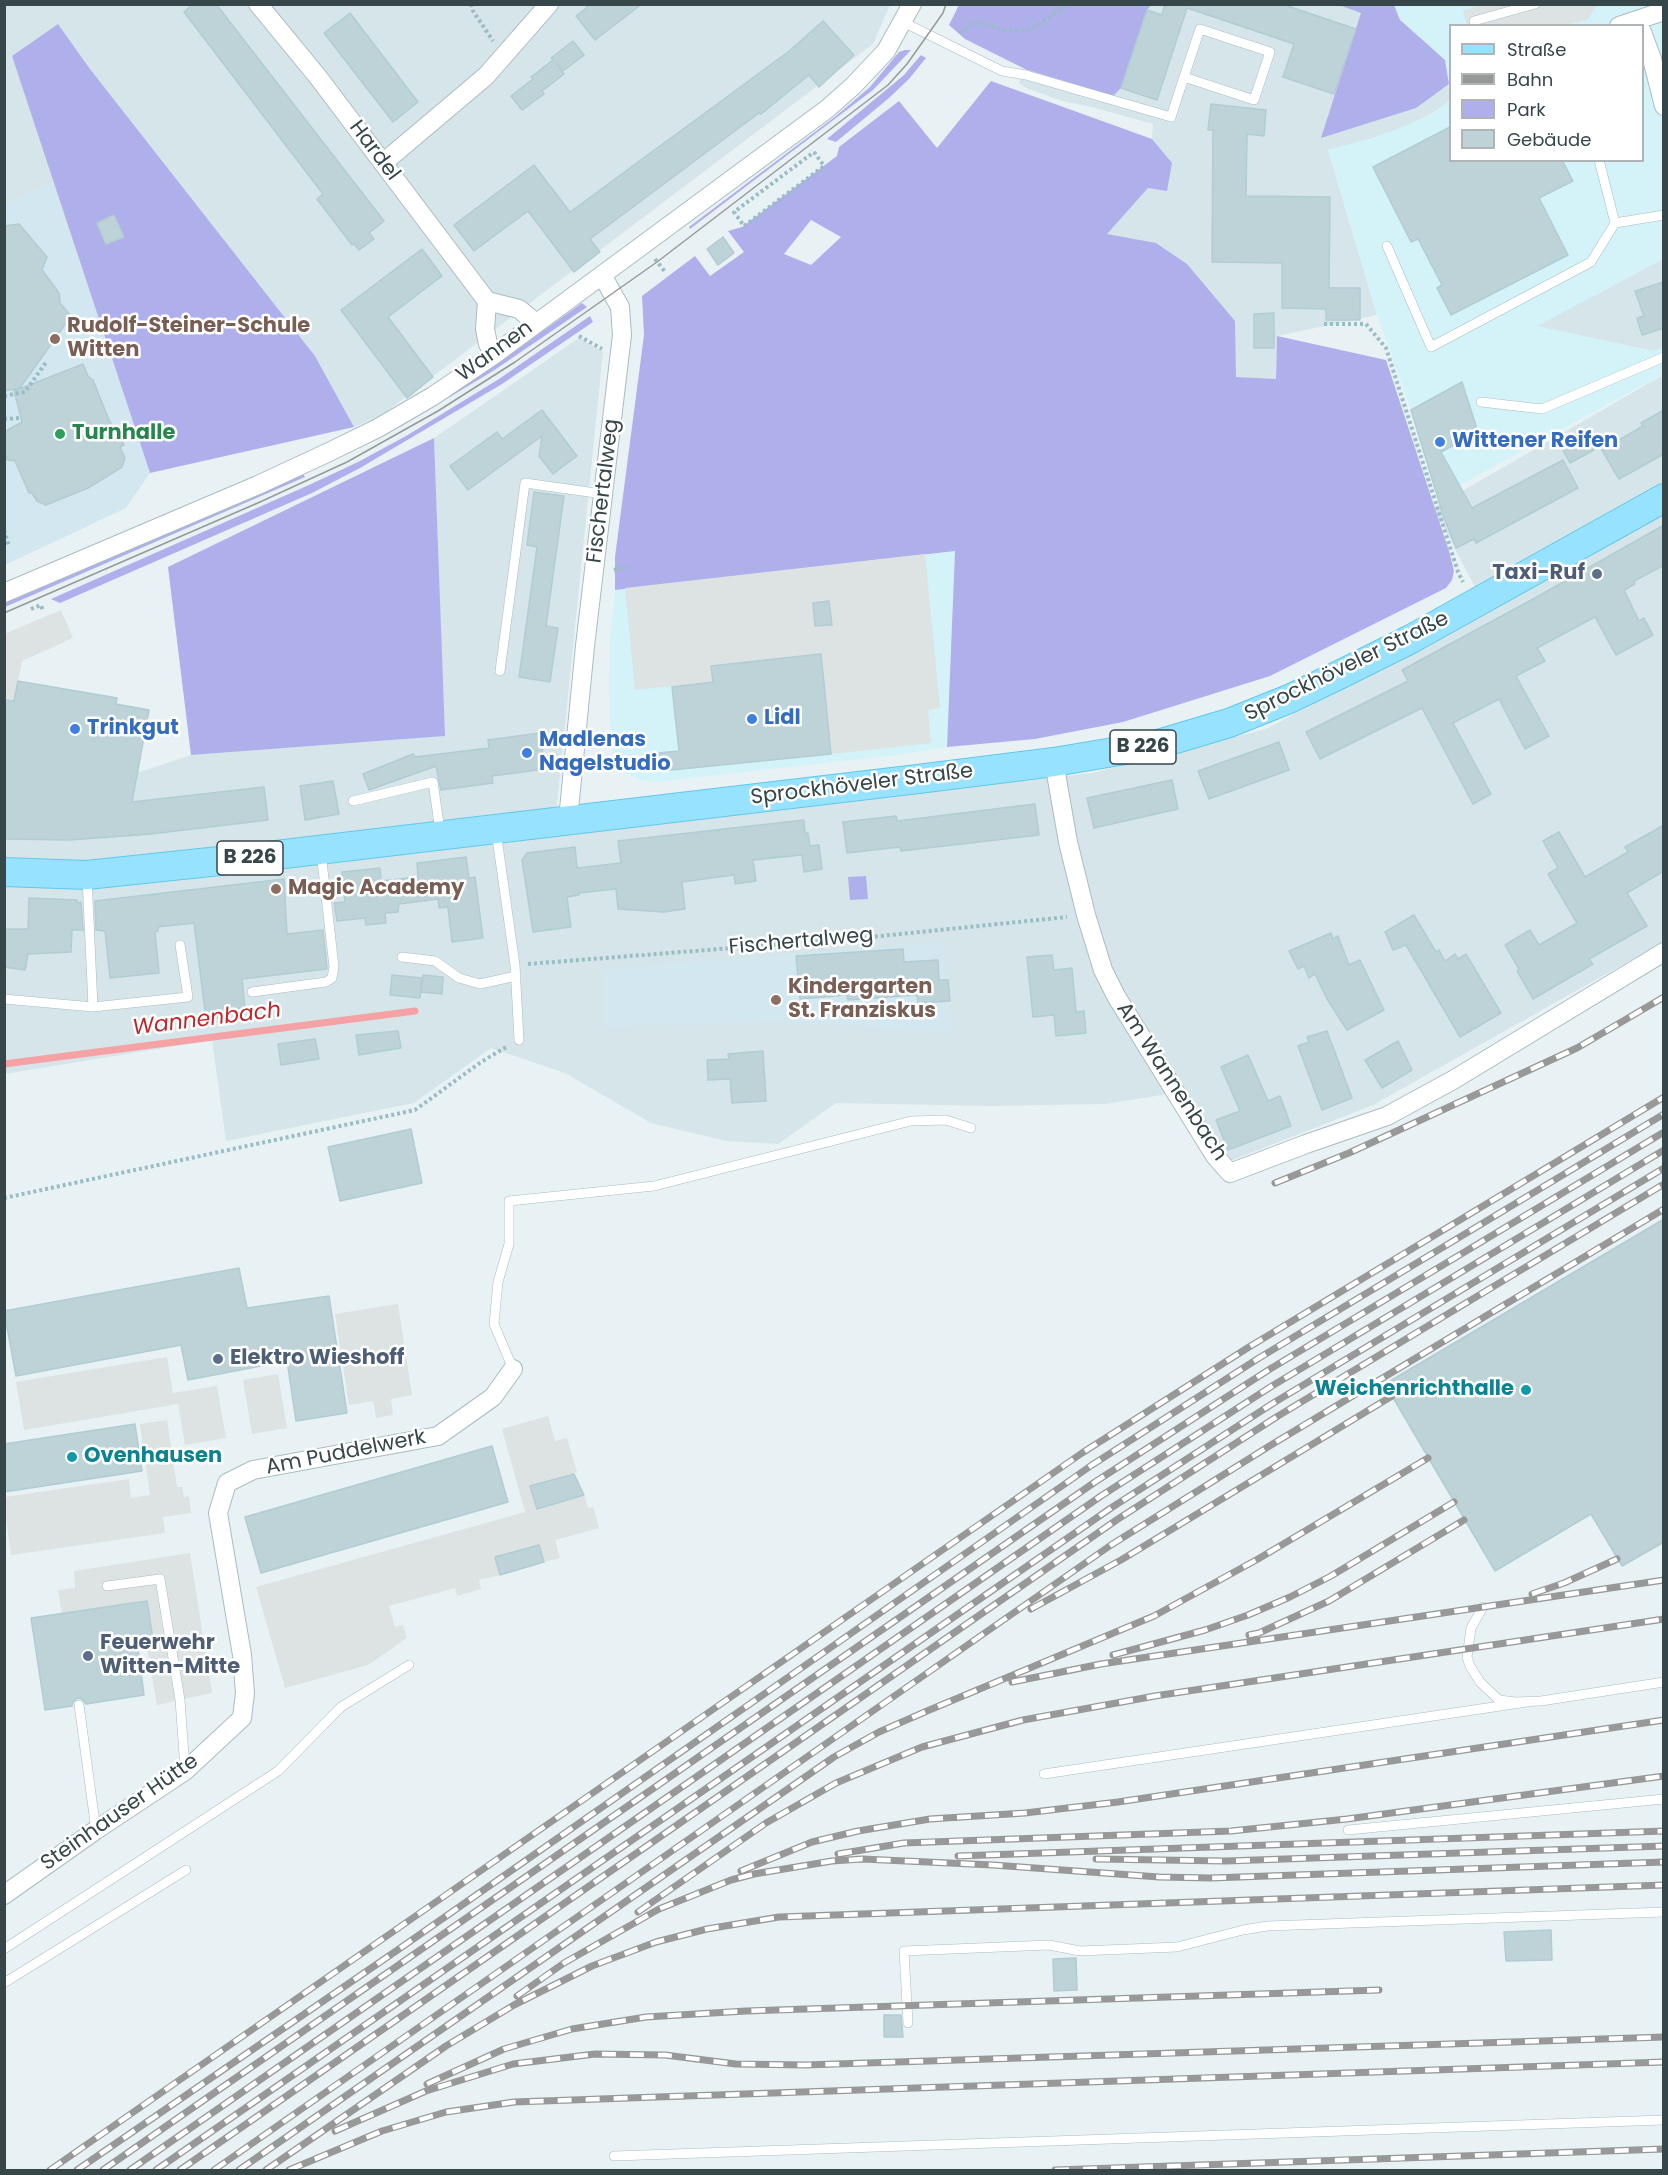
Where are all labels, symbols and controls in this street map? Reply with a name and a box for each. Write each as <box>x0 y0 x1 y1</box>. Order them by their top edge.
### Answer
legend <box>1449 24 1644 162</box>
text: Straße <box>1507 37 1566 62</box>
text: Bahn <box>1507 67 1553 92</box>
text: Park <box>1507 97 1546 122</box>
street label: Hardel <box>343 116 405 186</box>
text: Gebäude <box>1507 127 1591 152</box>
place label: Rudolf-Steiner-Schule Witten <box>67 314 310 364</box>
street label: Wannen <box>452 316 538 388</box>
marker: Rudolf-Steiner-Schule Witten <box>48 332 62 346</box>
street label: Fischertalweg <box>583 417 625 565</box>
place label: Turnhalle <box>72 421 175 447</box>
marker: Turnhalle <box>53 427 67 441</box>
place label: Wittener Reifen <box>1452 429 1618 455</box>
marker: Wittener Reifen <box>1433 435 1447 449</box>
place label: Taxi-Ruf <box>1492 561 1585 587</box>
marker: Taxi-Ruf <box>1590 567 1604 581</box>
street label: Sprockhöveler Straße <box>1241 607 1453 727</box>
place label: Lidl <box>764 706 801 732</box>
marker: Lidl <box>745 712 759 726</box>
place label: Trinkgut <box>87 716 179 742</box>
marker: Trinkgut <box>68 722 82 736</box>
place label: Madlenas Nagelstudio <box>539 728 671 778</box>
road number: B 226 <box>1110 730 1176 764</box>
marker: Madlenas Nagelstudio <box>520 746 534 760</box>
street label: Sprockhöveler Straße <box>749 759 975 811</box>
road number: B 226 <box>217 841 283 875</box>
place label: Magic Academy <box>288 876 464 902</box>
marker: Magic Academy <box>269 882 283 896</box>
street label: Fischertalweg <box>728 923 874 961</box>
place label: Kindergarten St. Franziskus <box>788 975 936 1025</box>
marker: Kindergarten St. Franziskus <box>769 993 783 1007</box>
water label: Wannenbach <box>131 998 283 1042</box>
street label: Am Wannenbach <box>1110 998 1232 1166</box>
place label: Elektro Wieshoff <box>230 1346 404 1372</box>
marker: Elektro Wieshoff <box>211 1352 225 1366</box>
place label: Weichenrichthalle <box>1315 1377 1514 1403</box>
marker: Weichenrichthalle <box>1519 1383 1533 1397</box>
street label: Am Puddelwerk <box>264 1425 428 1481</box>
place label: Ovenhausen <box>84 1444 222 1470</box>
marker: Ovenhausen <box>65 1450 79 1464</box>
place label: Feuerwehr Witten-Mitte <box>100 1631 240 1681</box>
marker: Feuerwehr Witten-Mitte <box>81 1649 95 1663</box>
street label: Steinhauser Hütte <box>36 1749 204 1877</box>

